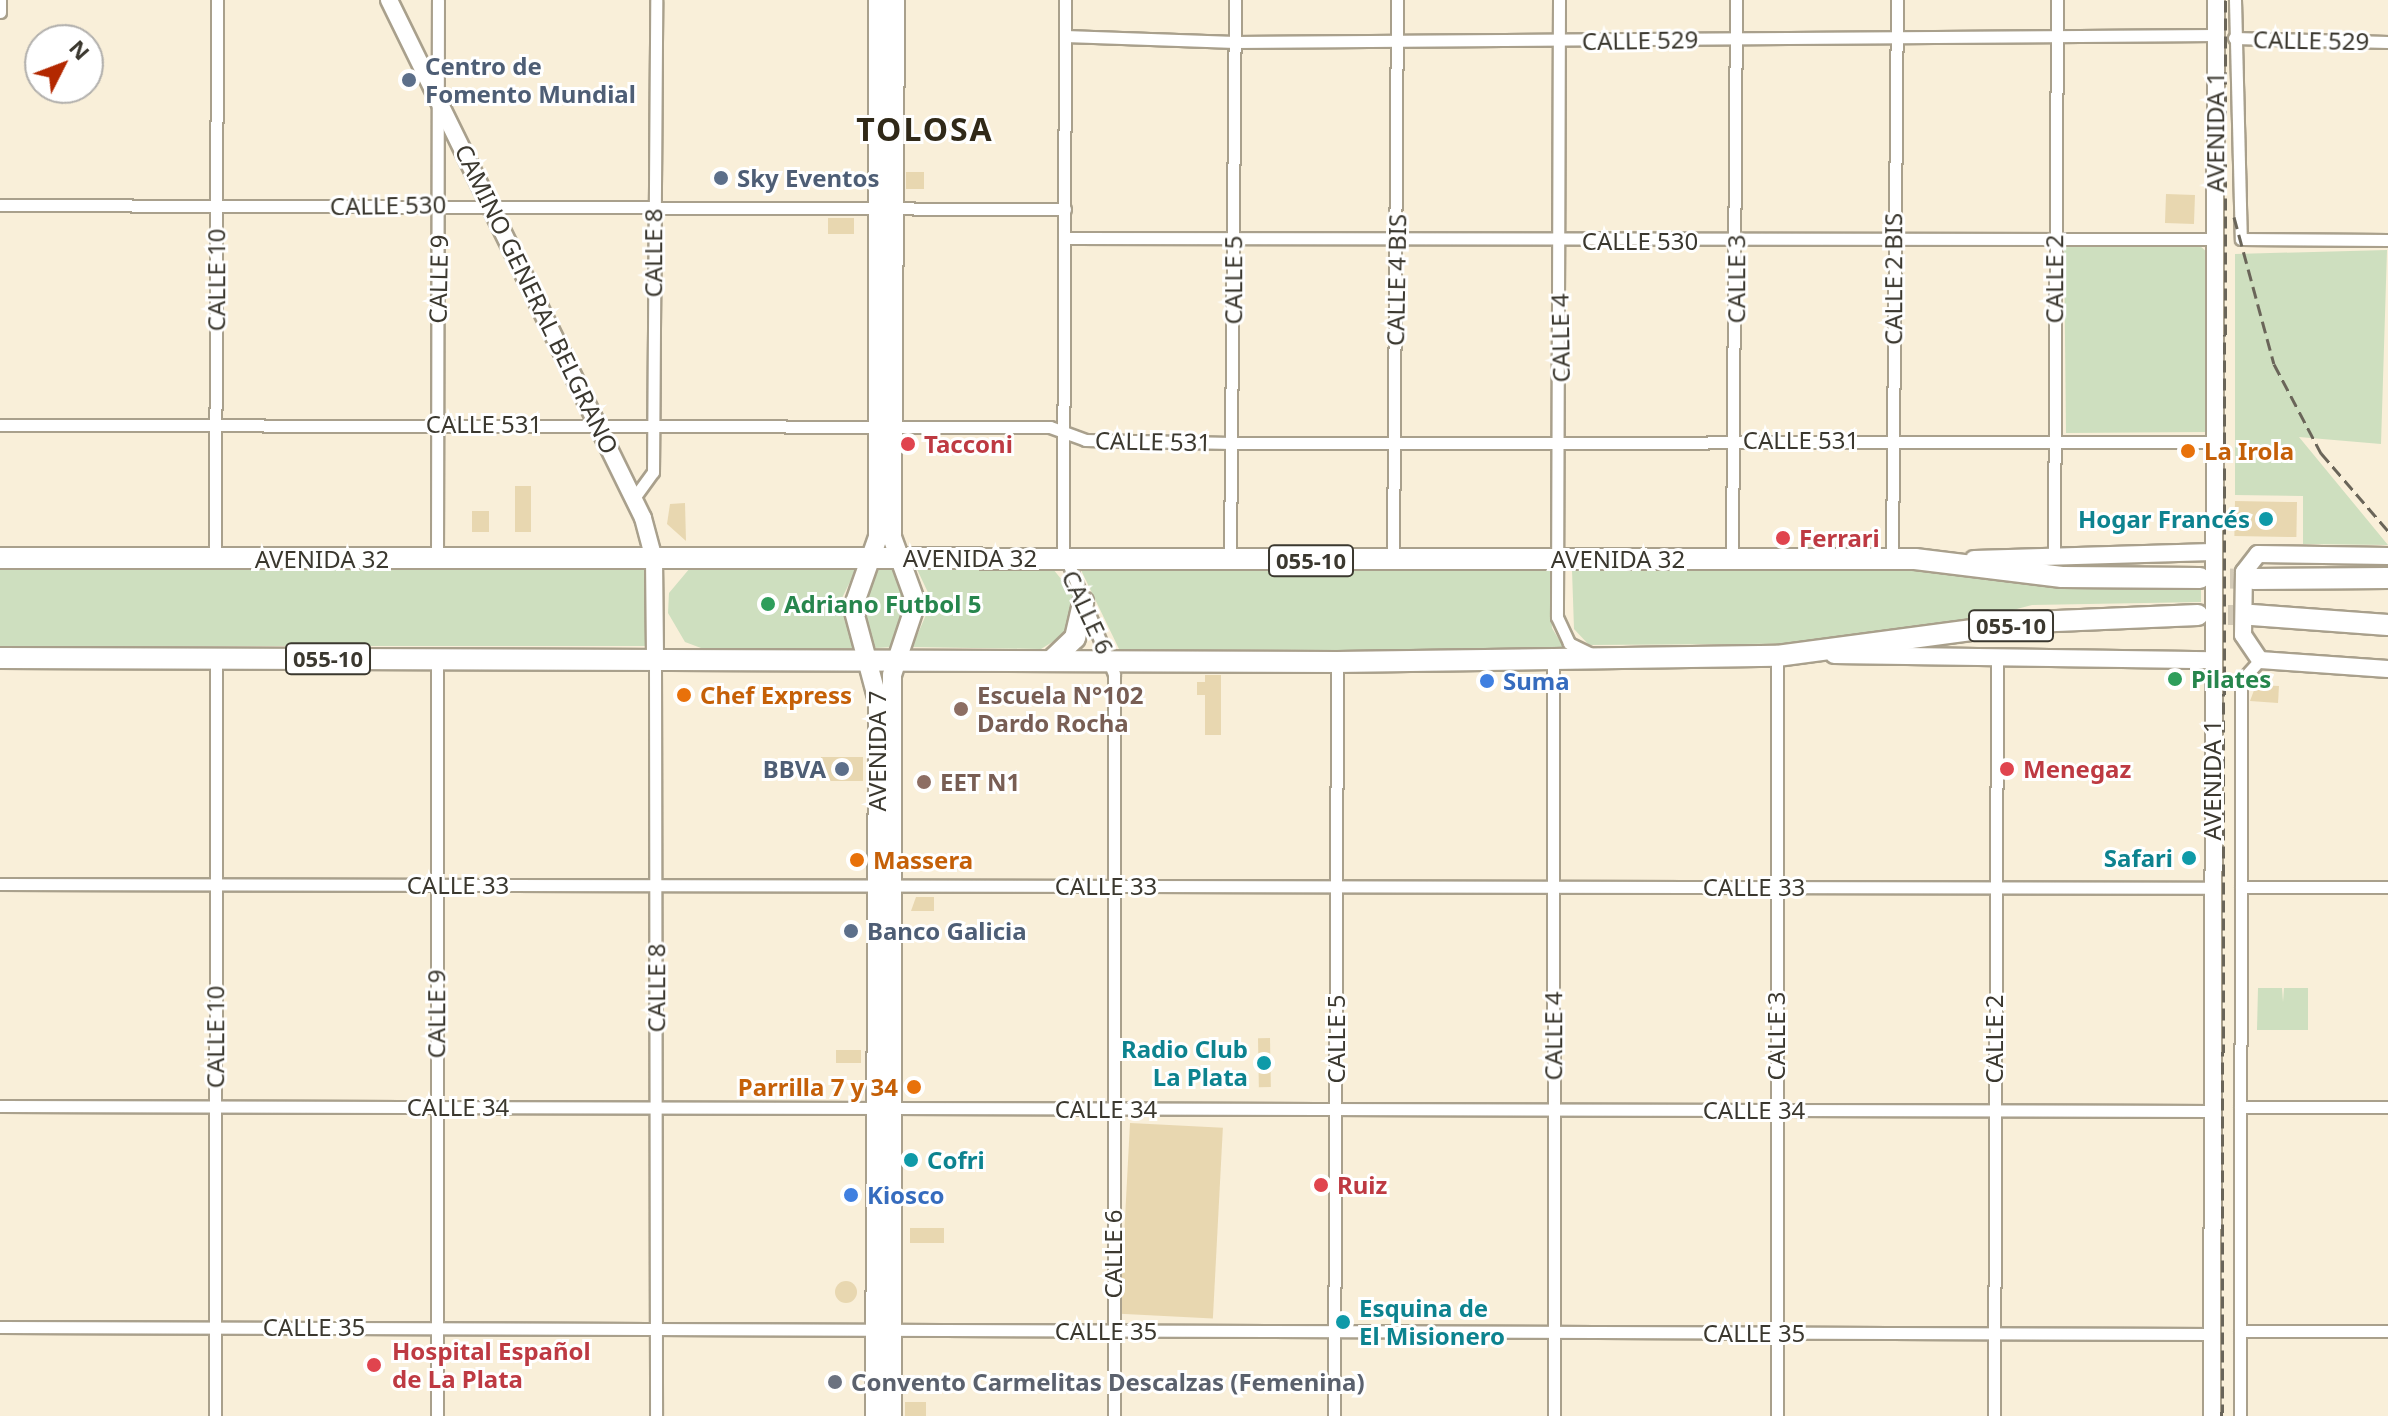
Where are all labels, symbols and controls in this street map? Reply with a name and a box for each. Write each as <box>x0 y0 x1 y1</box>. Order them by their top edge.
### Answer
north arrow <box>24 24 104 104</box>
street label: CALLE 529 <box>1582 25 1698 55</box>
street label: CALLE 529 <box>2253 25 2369 55</box>
text: N <box>63 33 97 66</box>
place label: Centro de Fomento Mundial <box>425 52 636 108</box>
marker: Centro de Fomento Mundial <box>400 71 418 89</box>
street label: AVENIDA 1 <box>2201 72 2229 192</box>
district label: TOLOSA <box>856 110 994 148</box>
street label: CAMINO GENERAL BELGRANO <box>449 140 625 458</box>
place label: Sky Eventos <box>737 164 880 192</box>
marker: Sky Eventos <box>712 169 730 187</box>
street label: CALLE 530 <box>330 190 446 220</box>
street label: CALLE 8 <box>639 209 667 297</box>
street label: CALLE 2 BIS <box>1879 213 1907 345</box>
street label: CALLE 4 BIS <box>1380 214 1412 346</box>
street label: CALLE 530 <box>1582 227 1698 255</box>
street label: CALLE 10 <box>202 229 230 331</box>
street label: CALLE 9 <box>423 234 453 324</box>
street label: CALLE 3 <box>1722 235 1750 323</box>
street label: CALLE 2 <box>2040 235 2068 323</box>
street label: CALLE 5 <box>1219 236 1247 324</box>
street label: CALLE 4 <box>1545 293 1575 383</box>
street label: CALLE 531 <box>426 410 542 438</box>
street label: CALLE 531 <box>1095 426 1211 456</box>
street label: CALLE 531 <box>1743 426 1859 454</box>
place label: Tacconi <box>924 430 1013 458</box>
marker: Tacconi <box>899 435 917 453</box>
place label: La Irola <box>2204 437 2294 465</box>
marker: La Irola <box>2179 442 2197 460</box>
place label: Hogar Francés <box>2078 505 2250 533</box>
marker: Hogar Francés <box>2257 510 2275 528</box>
place label: Ferrari <box>1799 524 1880 552</box>
marker: Ferrari <box>1774 529 1792 547</box>
road number: 055-10 <box>1267 543 1355 579</box>
street label: AVENIDA 32 <box>903 544 1037 572</box>
street label: AVENIDA 32 <box>255 545 389 573</box>
street label: AVENIDA 32 <box>1551 545 1685 573</box>
street label: CALLE 6 <box>1056 566 1120 658</box>
place label: Adriano Futbol 5 <box>784 590 981 618</box>
marker: Adriano Futbol 5 <box>759 595 777 613</box>
road number: 055-10 <box>1967 608 2055 644</box>
road number: 055-10 <box>284 641 372 677</box>
place label: Pilates <box>2191 665 2271 693</box>
place label: Suma <box>1503 667 1570 695</box>
marker: Pilates <box>2166 670 2184 688</box>
marker: Suma <box>1478 672 1496 690</box>
place label: Chef Express <box>700 681 852 709</box>
place label: Escuela N°102 Dardo Rocha <box>977 681 1143 737</box>
marker: Chef Express <box>675 686 693 704</box>
street label: AVENIDA 7 <box>863 691 891 811</box>
marker: Escuela N°102 Dardo Rocha <box>952 700 970 718</box>
street label: AVENIDA 1 <box>2198 720 2226 840</box>
place label: BBVA <box>763 755 826 783</box>
place label: Menegaz <box>2023 755 2131 783</box>
marker: BBVA <box>833 760 851 778</box>
marker: Menegaz <box>1998 760 2016 778</box>
place label: EET N1 <box>940 768 1020 796</box>
marker: EET N1 <box>915 773 933 791</box>
place label: Safari <box>2104 844 2173 872</box>
place label: Massera <box>873 846 973 874</box>
marker: Safari <box>2180 849 2198 867</box>
marker: Massera <box>848 851 866 869</box>
street label: CALLE 33 <box>407 871 509 899</box>
street label: CALLE 33 <box>1055 872 1157 900</box>
street label: CALLE 33 <box>1703 873 1805 901</box>
place label: Banco Galicia <box>867 917 1027 945</box>
marker: Banco Galicia <box>842 922 860 940</box>
street label: CALLE 8 <box>642 944 670 1032</box>
street label: CALLE 9 <box>422 970 450 1058</box>
street label: CALLE 10 <box>201 986 229 1088</box>
street label: CALLE 4 <box>1539 992 1567 1080</box>
street label: CALLE 3 <box>1762 992 1790 1080</box>
street label: CALLE 5 <box>1322 995 1350 1083</box>
street label: CALLE 2 <box>1980 995 2008 1083</box>
place label: Radio Club La Plata <box>1121 1035 1248 1091</box>
marker: Radio Club La Plata <box>1255 1054 1273 1072</box>
place label: Parrilla 7 y 34 <box>738 1073 898 1101</box>
marker: Parrilla 7 y 34 <box>905 1078 923 1096</box>
street label: CALLE 34 <box>407 1093 509 1121</box>
street label: CALLE 34 <box>1055 1095 1157 1123</box>
street label: CALLE 34 <box>1703 1096 1805 1124</box>
place label: Cofri <box>927 1146 985 1174</box>
marker: Cofri <box>902 1151 920 1169</box>
place label: Ruiz <box>1337 1171 1387 1199</box>
marker: Ruiz <box>1312 1176 1330 1194</box>
place label: Kiosco <box>867 1181 945 1209</box>
marker: Kiosco <box>842 1186 860 1204</box>
street label: CALLE 6 <box>1099 1210 1127 1298</box>
place label: Esquina de El Misionero <box>1359 1294 1505 1350</box>
street label: CALLE 35 <box>263 1313 365 1341</box>
marker: Esquina de El Misionero <box>1334 1313 1352 1331</box>
street label: CALLE 35 <box>1055 1317 1157 1345</box>
street label: CALLE 35 <box>1703 1319 1805 1347</box>
place label: Hospital Español de La Plata <box>392 1337 591 1393</box>
marker: Hospital Español de La Plata <box>363 1354 385 1376</box>
place label: Convento Carmelitas Descalzas (Femenina) <box>851 1368 1365 1396</box>
marker: Convento Carmelitas Descalzas (Femenina) <box>826 1373 844 1391</box>

